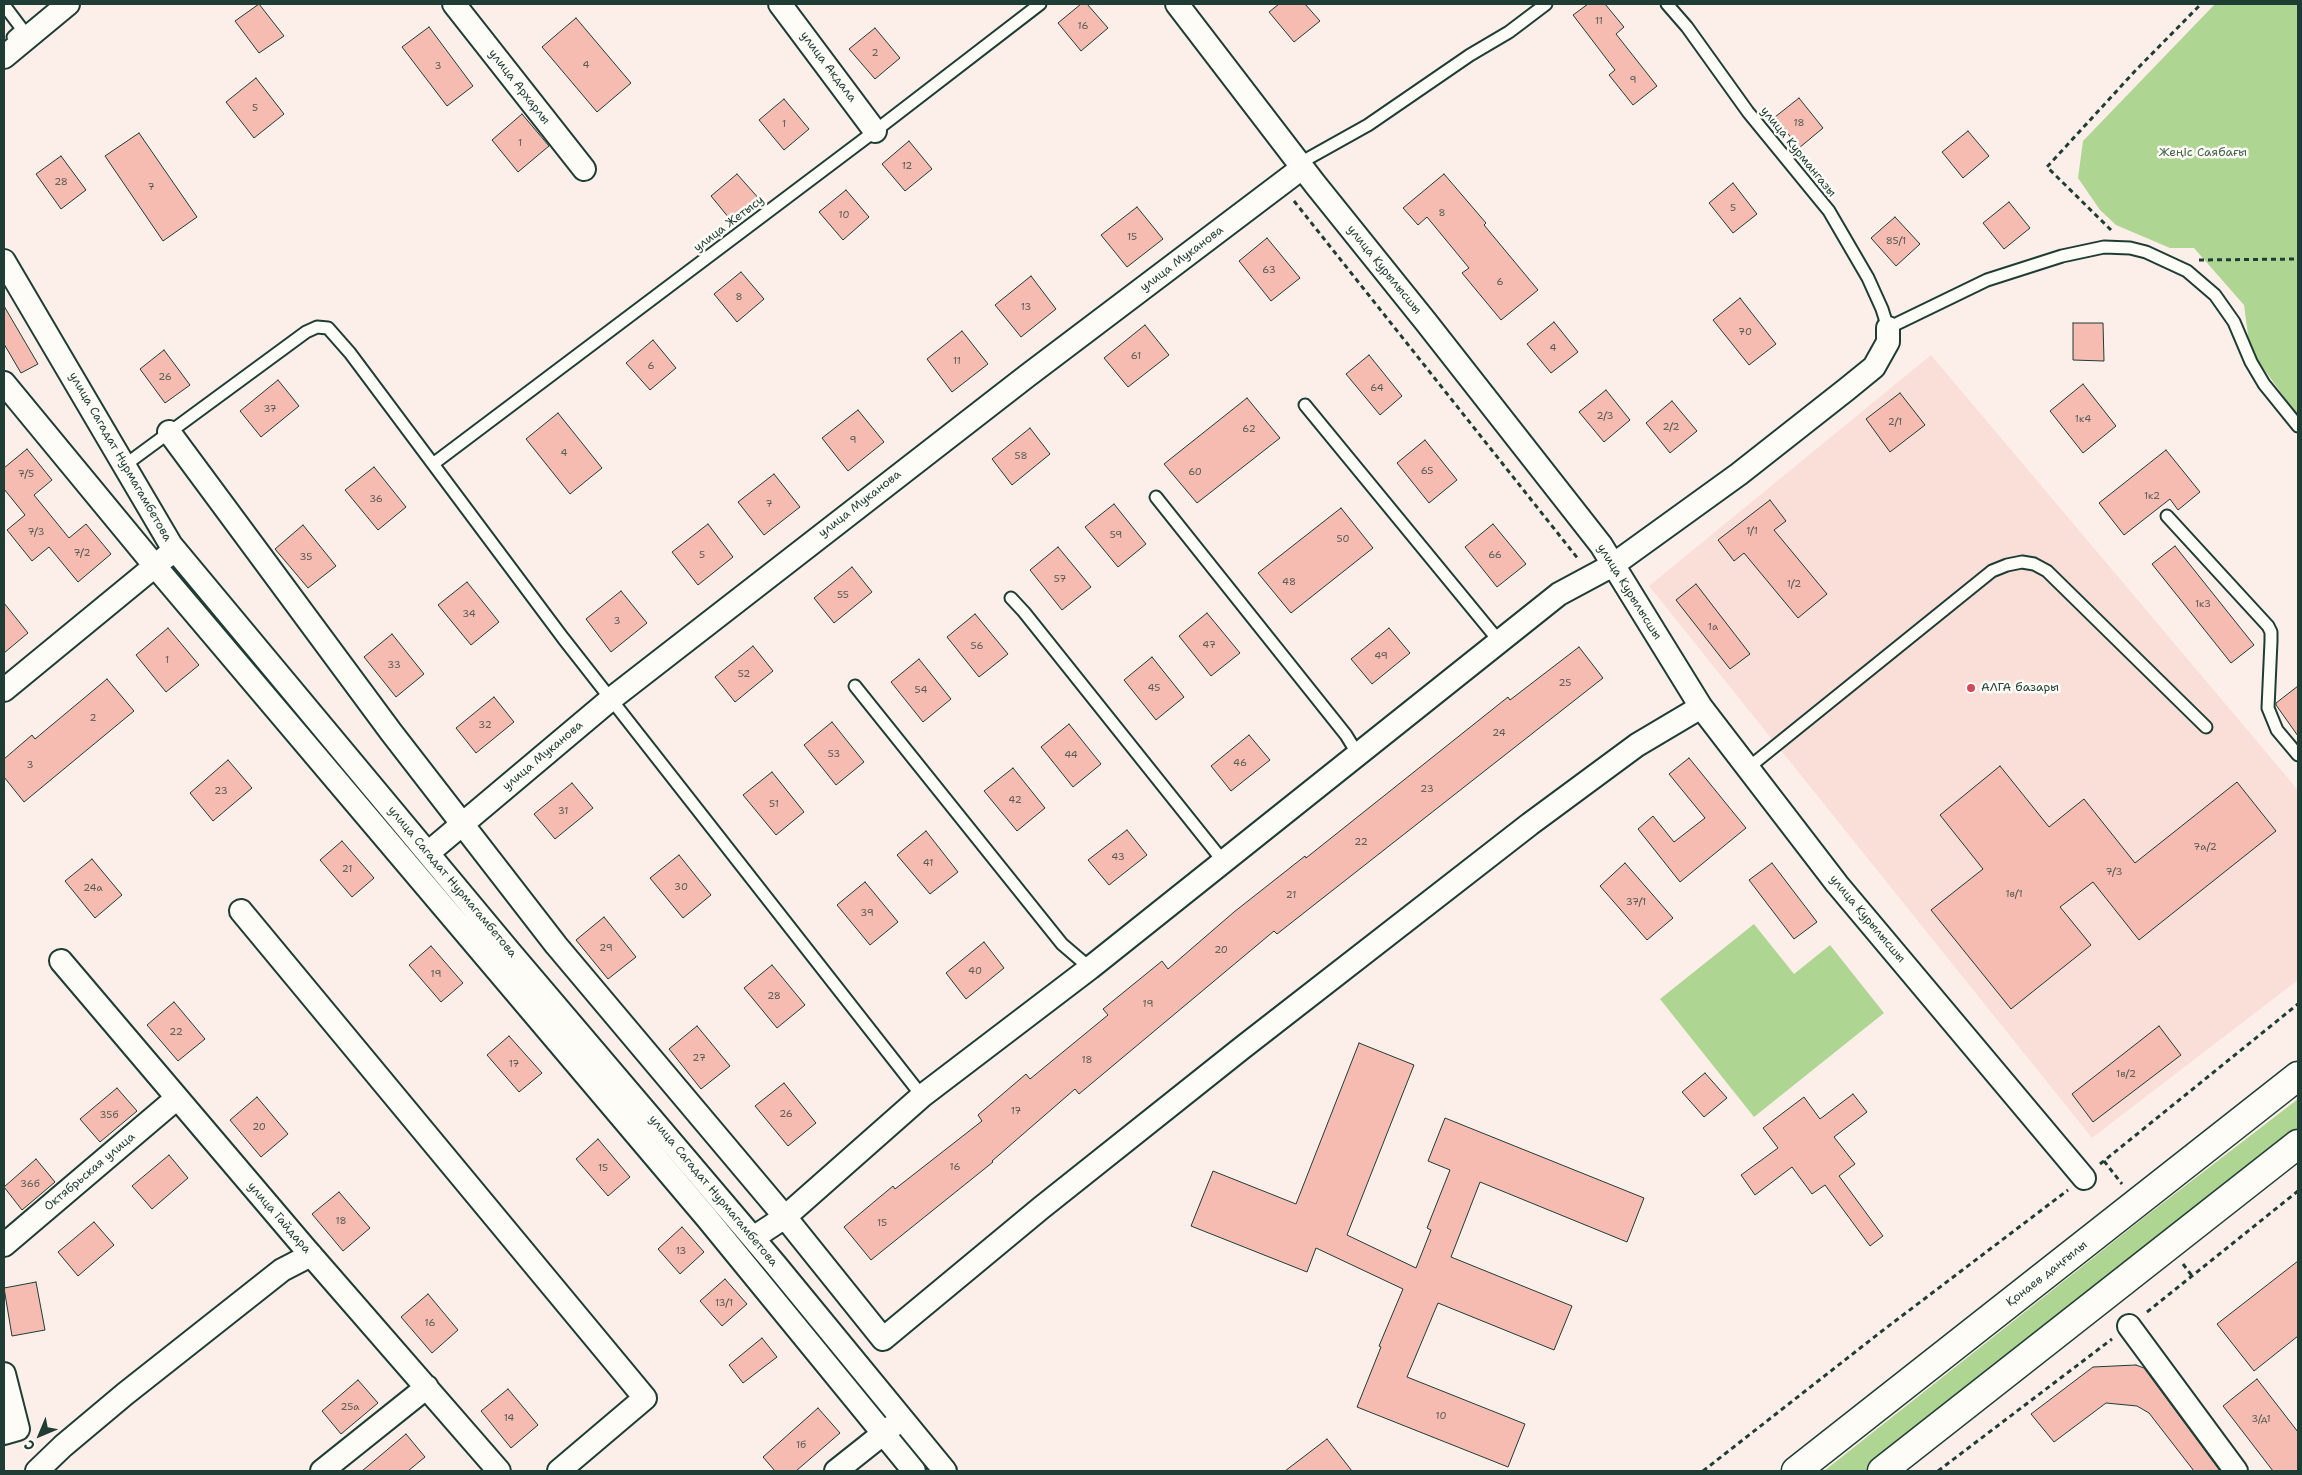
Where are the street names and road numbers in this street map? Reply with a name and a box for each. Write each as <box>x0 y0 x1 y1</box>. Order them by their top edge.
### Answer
street label: улица Акдала <box>797 29 859 105</box>
street label: улица Архарлы <box>485 47 553 127</box>
street label: улица Курмангазы <box>1757 104 1839 200</box>
street label: улица Жетысу <box>691 193 767 255</box>
street label: улица Муканова <box>1137 223 1227 295</box>
street label: улица Курылысшы <box>1344 223 1424 317</box>
street label: улица Сагадат Нурмагамбетова <box>65 370 175 544</box>
street label: улица Муканова <box>816 467 904 541</box>
street label: улица Курылысшы <box>1594 541 1664 643</box>
street label: улица Муканова <box>500 718 586 794</box>
street label: улица Сагадат Нурмагамбетова <box>384 803 520 961</box>
street label: улица Курылысшы <box>1826 872 1908 966</box>
street label: улица Сагадат Нурмагамбетова <box>645 1112 781 1270</box>
street label: Октябрьская улица <box>42 1130 138 1214</box>
street label: улица Гайдара <box>244 1180 314 1256</box>
street label: Қонаев даңғылы <box>2004 1238 2090 1310</box>

